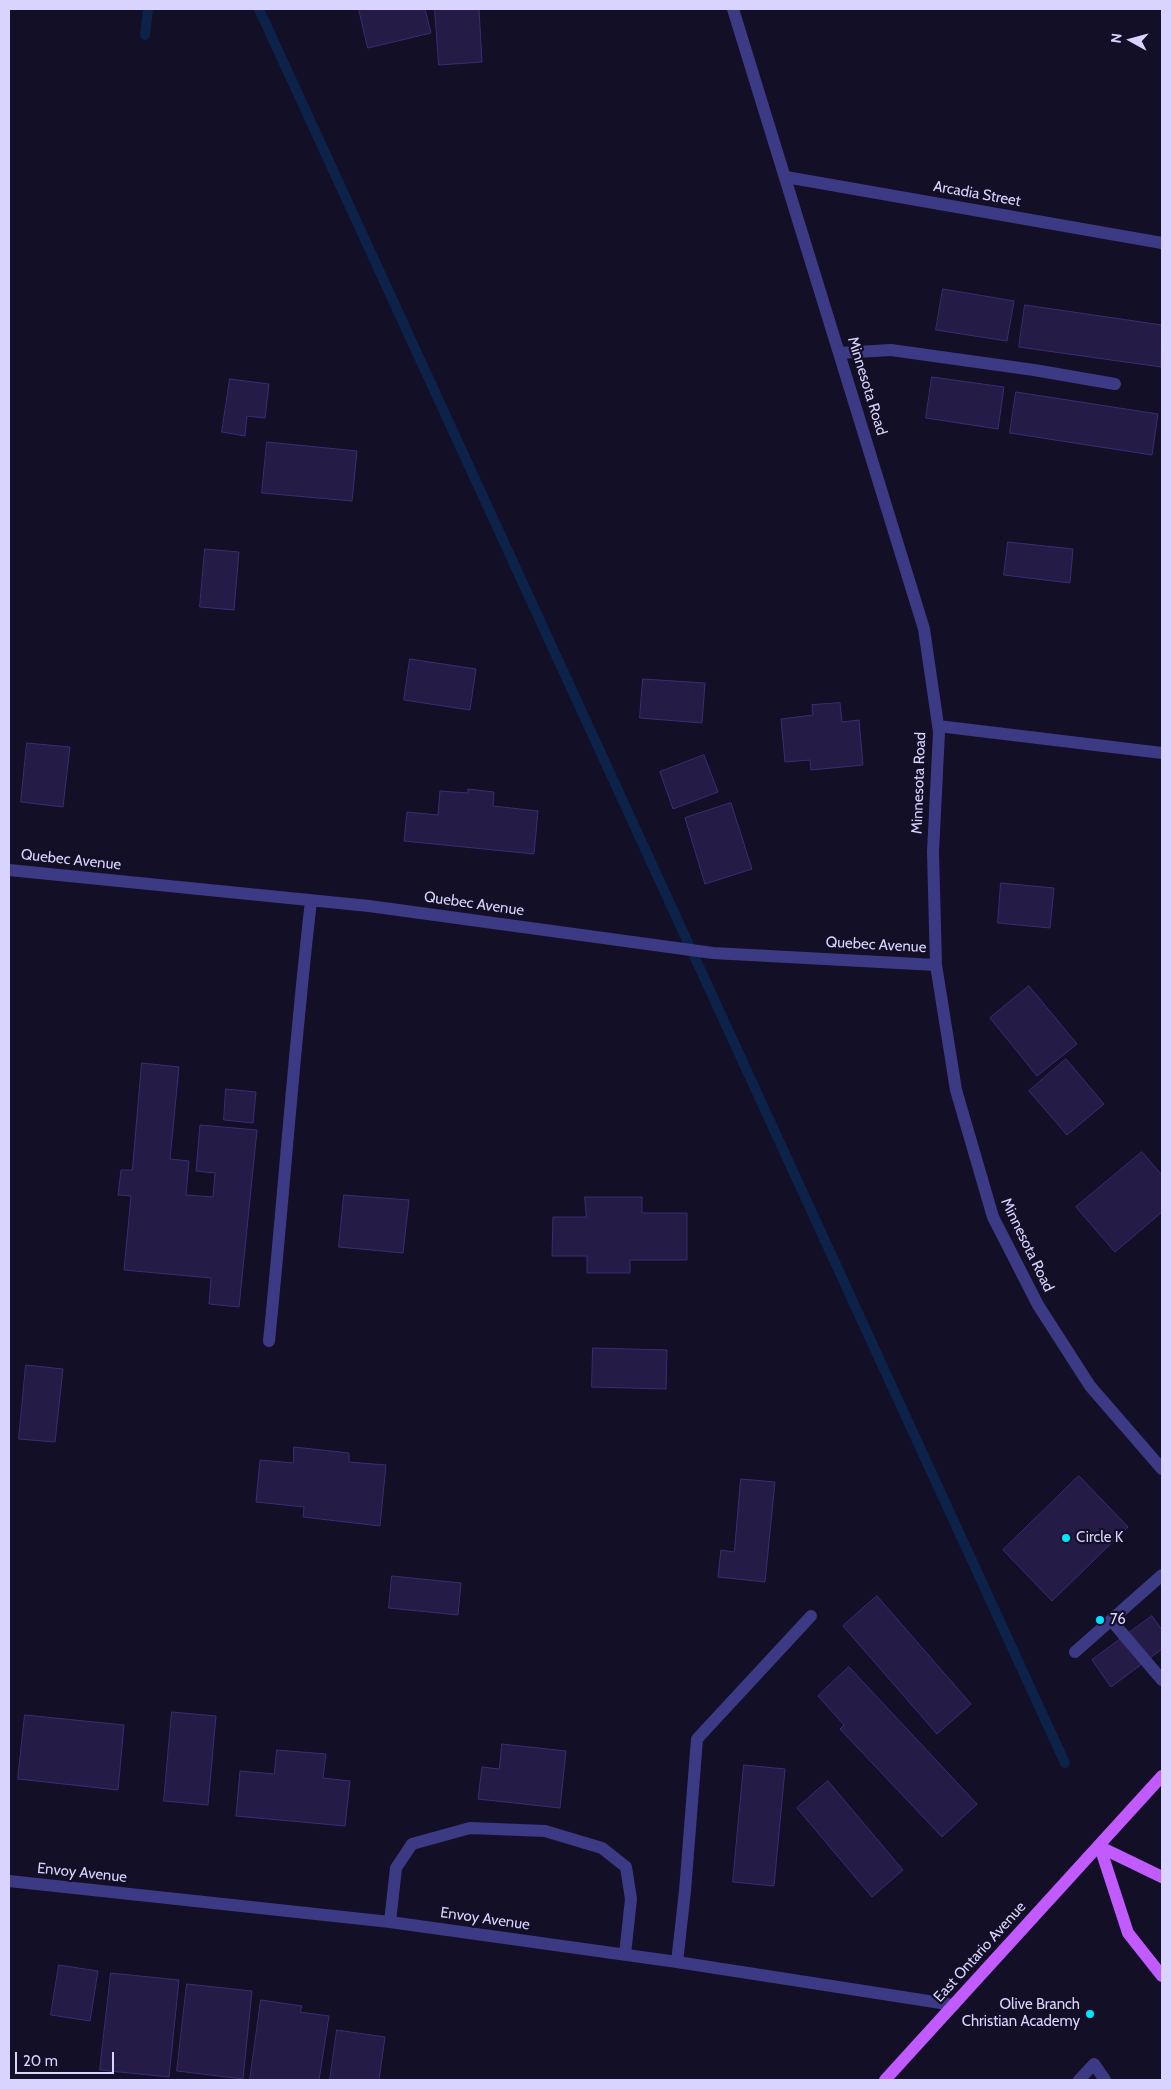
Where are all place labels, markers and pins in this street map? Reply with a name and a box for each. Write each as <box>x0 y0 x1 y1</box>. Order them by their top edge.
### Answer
place label: Circle K <box>1076 1529 1123 1547</box>
marker: Circle K <box>1060 1532 1072 1544</box>
place label: 76 <box>1110 1611 1126 1629</box>
marker: 76 <box>1094 1614 1106 1626</box>
place label: Olive Branch Christian Academy <box>962 1996 1080 2031</box>
marker: Olive Branch Christian Academy <box>1084 2008 1096 2020</box>

